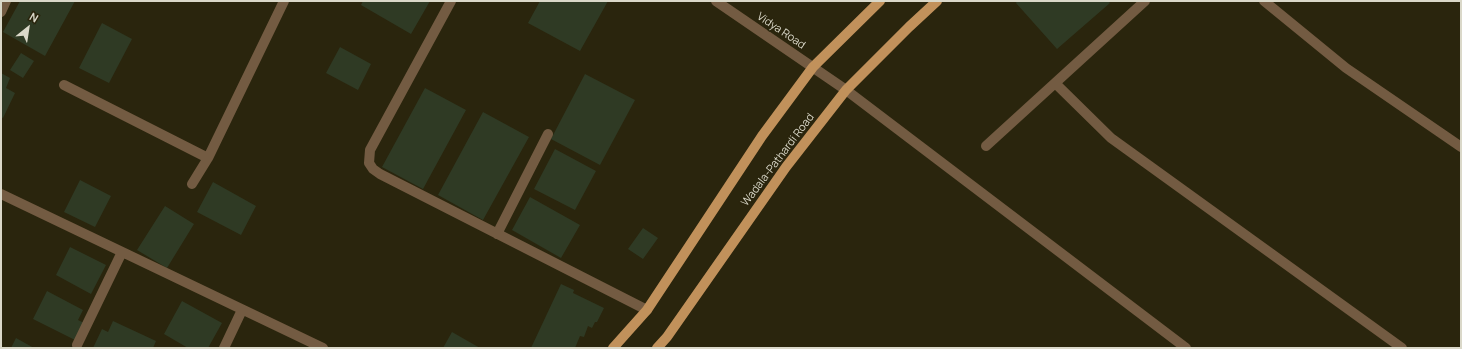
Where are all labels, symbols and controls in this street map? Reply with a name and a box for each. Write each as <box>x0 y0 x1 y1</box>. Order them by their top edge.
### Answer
north arrow <box>8 8 48 48</box>
text: N <box>27 9 41 26</box>
street label: Vidya Road <box>754 10 808 52</box>
street label: Wadala-Pathardi Road <box>739 111 817 209</box>

